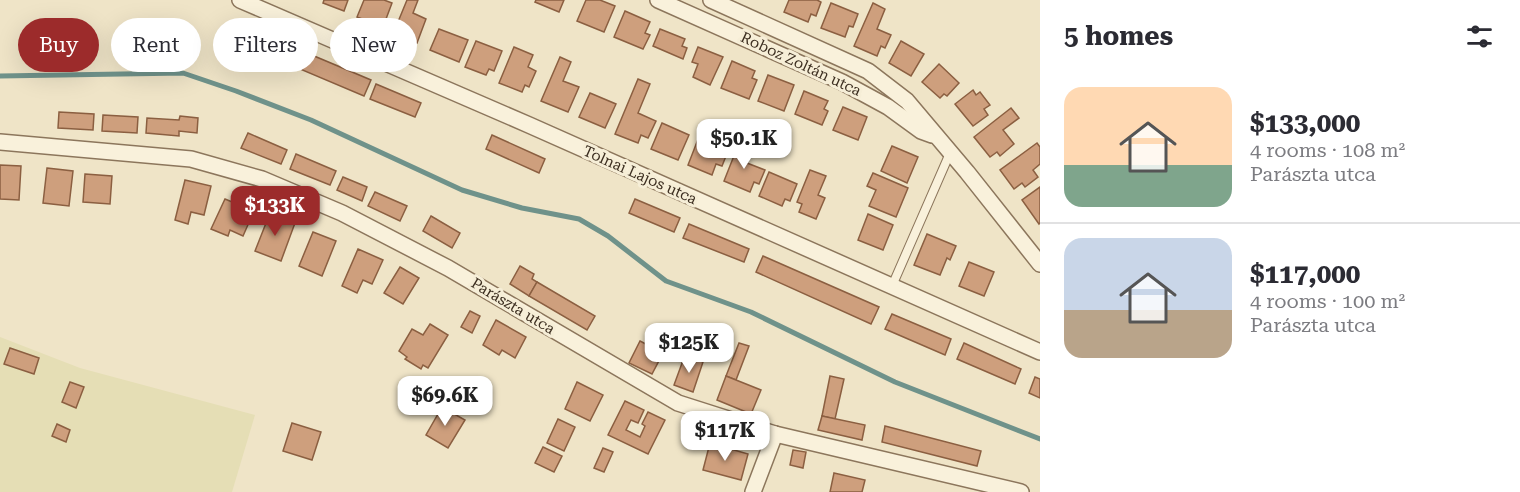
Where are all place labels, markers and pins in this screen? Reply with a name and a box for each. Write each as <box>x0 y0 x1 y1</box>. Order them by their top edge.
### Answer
pin: $50.1K <box>695 119 793 170</box>
pin: $133K <box>233 186 317 237</box>
pin: $125K <box>647 323 731 374</box>
pin: $69.6K <box>396 376 494 427</box>
pin: $117K <box>683 411 767 462</box>

